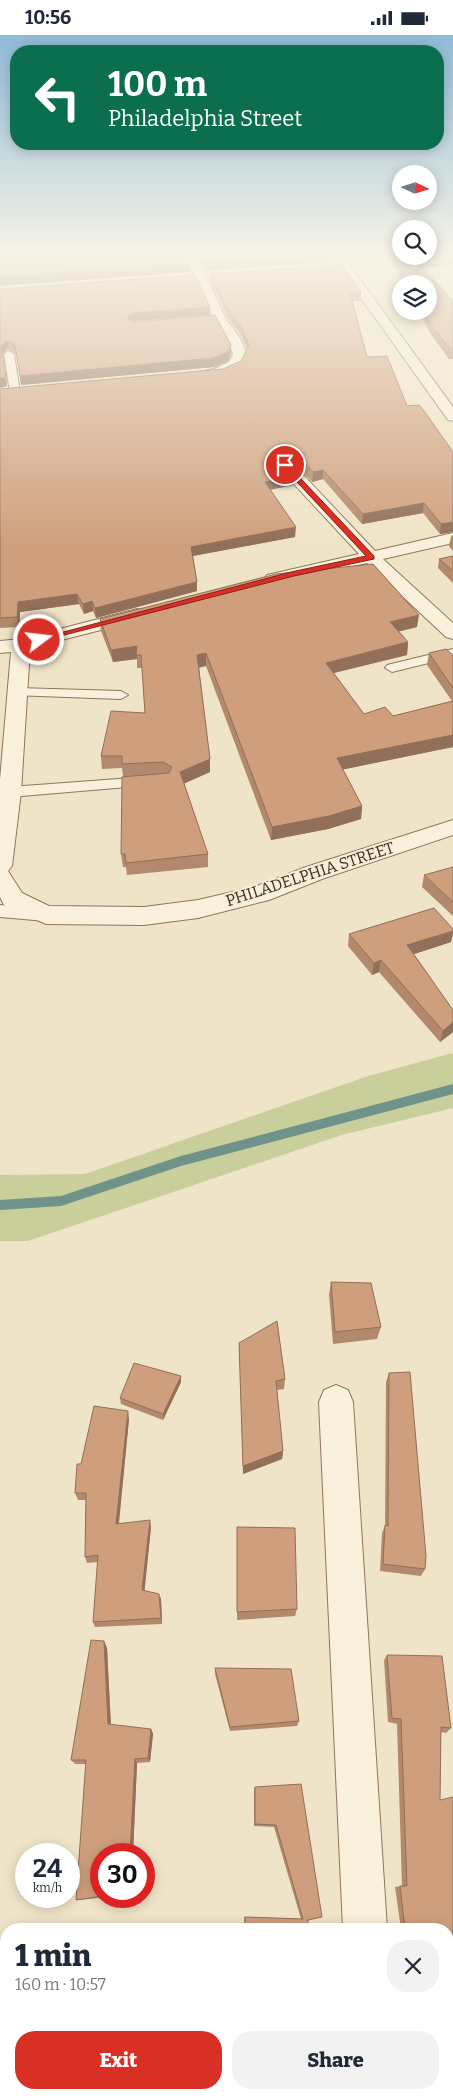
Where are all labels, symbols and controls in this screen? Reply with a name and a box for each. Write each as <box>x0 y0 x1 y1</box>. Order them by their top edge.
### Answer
text: 10:56 <box>25 6 71 29</box>
text: 100 m <box>108 63 207 105</box>
icon: left <box>25 65 90 130</box>
text: Philadelphia Street <box>108 105 302 132</box>
north arrow <box>392 165 438 210</box>
map controls <box>392 165 437 320</box>
button: search <box>392 220 437 265</box>
button: layers <box>392 275 437 320</box>
pin <box>264 444 306 486</box>
icon: arrive <box>271 451 299 479</box>
position arrow <box>12 613 64 665</box>
street label: PHILADELPHIA STREET <box>223 838 397 910</box>
speed limit sign: 30 <box>90 1843 155 1908</box>
text: 24 <box>33 1854 62 1884</box>
text: km/h <box>33 1881 62 1895</box>
text: 1 min <box>15 1938 91 1974</box>
button: close <box>387 1940 439 1992</box>
text: 160 m · 10:57 <box>15 1975 106 1994</box>
button: Exit <box>15 2031 222 2089</box>
button: Share <box>232 2031 439 2089</box>

